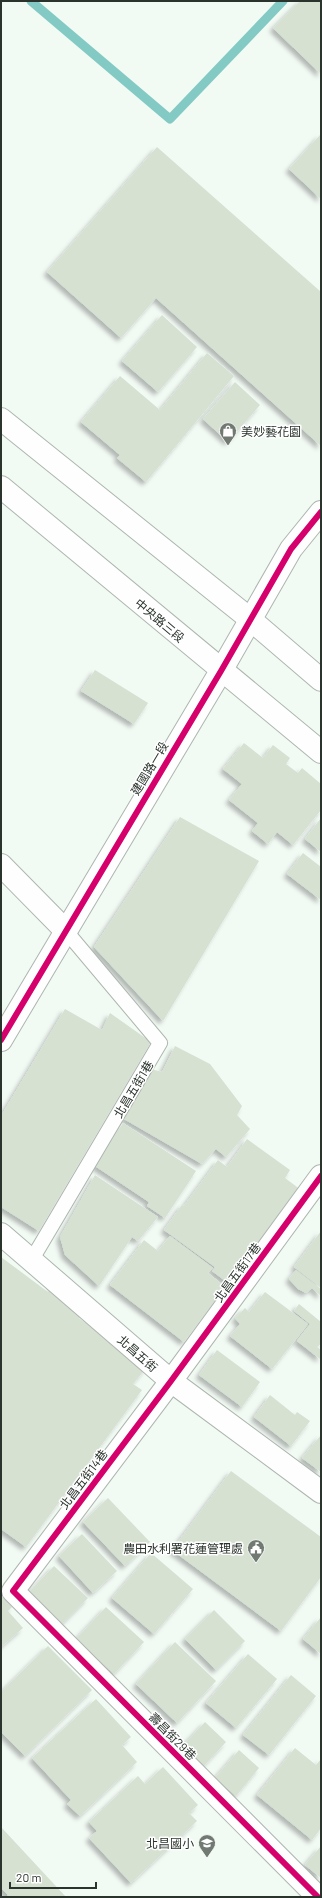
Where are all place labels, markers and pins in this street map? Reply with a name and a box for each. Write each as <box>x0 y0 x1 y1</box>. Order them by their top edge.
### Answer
shop icon: 美妙藝花園 <box>218 421 238 446</box>
place label: 美妙藝花園 <box>241 424 301 438</box>
public building icon: 農田水利署花蓮管理處 <box>246 1538 266 1563</box>
place label: 農田水利署花蓮管理處 <box>123 1541 243 1555</box>
school or university icon: 北昌國小 <box>197 1833 217 1858</box>
place label: 北昌國小 <box>146 1836 194 1850</box>

